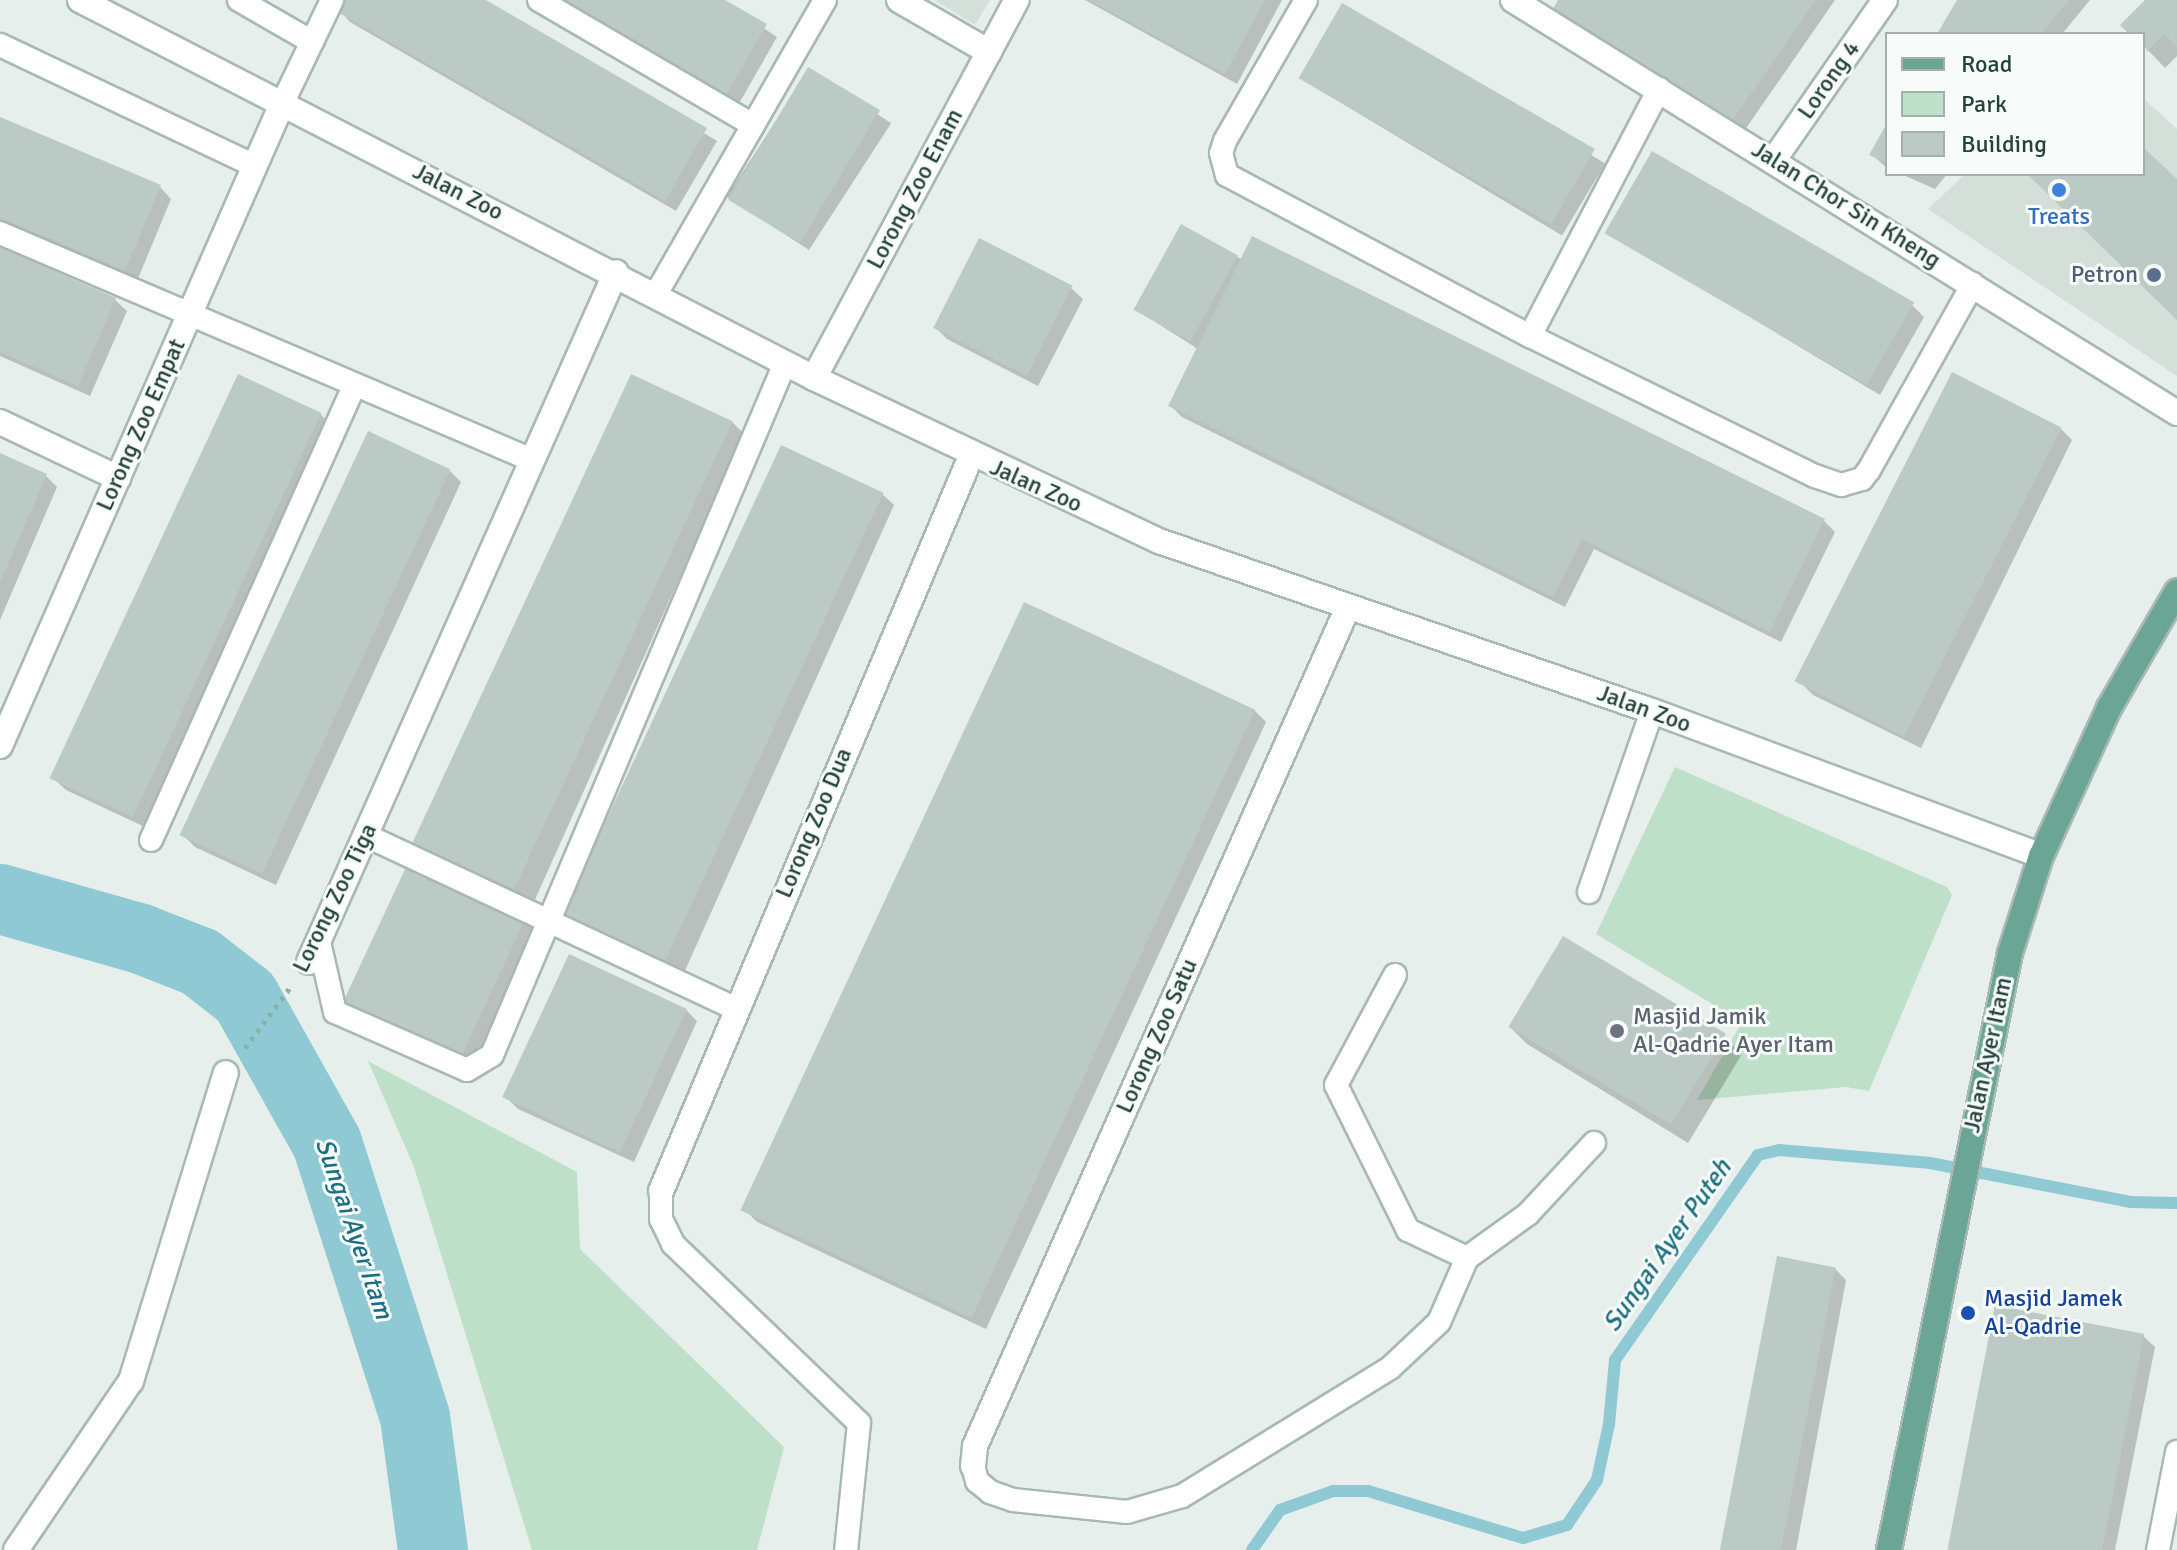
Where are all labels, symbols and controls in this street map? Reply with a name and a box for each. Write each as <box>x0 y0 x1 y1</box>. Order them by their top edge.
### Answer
legend <box>1885 32 2145 176</box>
street label: Lorong 4 <box>1792 35 1866 125</box>
text: Road <box>1961 49 2012 79</box>
text: Park <box>1961 89 2007 119</box>
street label: Lorong Zoo Enam <box>861 104 969 274</box>
text: Building <box>1961 129 2047 159</box>
street label: Jalan Chor Sin Kheng <box>1746 135 1946 275</box>
street label: Jalan Zoo <box>408 157 508 227</box>
marker: Treats <box>2050 181 2068 199</box>
place label: Treats <box>2028 203 2090 231</box>
place label: Petron <box>2071 261 2138 289</box>
marker: Petron <box>2145 266 2163 284</box>
street label: Lorong Zoo Empat <box>90 335 192 515</box>
street label: Jalan Zoo <box>985 453 1087 519</box>
street label: Jalan Zoo <box>1593 679 1695 739</box>
street label: Lorong Zoo Dua <box>769 744 859 902</box>
street label: Lorong Zoo Tiga <box>286 819 384 977</box>
street label: Lorong Zoo Satu <box>1110 954 1204 1118</box>
street label: Jalan Ayer Itam <box>1957 975 2019 1135</box>
place label: Masjid Jamik Al-Qadrie Ayer Itam <box>1633 1003 1834 1059</box>
marker: Masjid Jamik Al-Qadrie Ayer Itam <box>1608 1022 1626 1040</box>
water label: Sungai Ayer Itam <box>308 1135 398 1323</box>
water label: Sungai Ayer Puteh <box>1597 1154 1739 1338</box>
place label: Masjid Jamek Al-Qadrie <box>1984 1285 2123 1341</box>
marker: Masjid Jamek Al-Qadrie <box>1959 1304 1977 1322</box>

